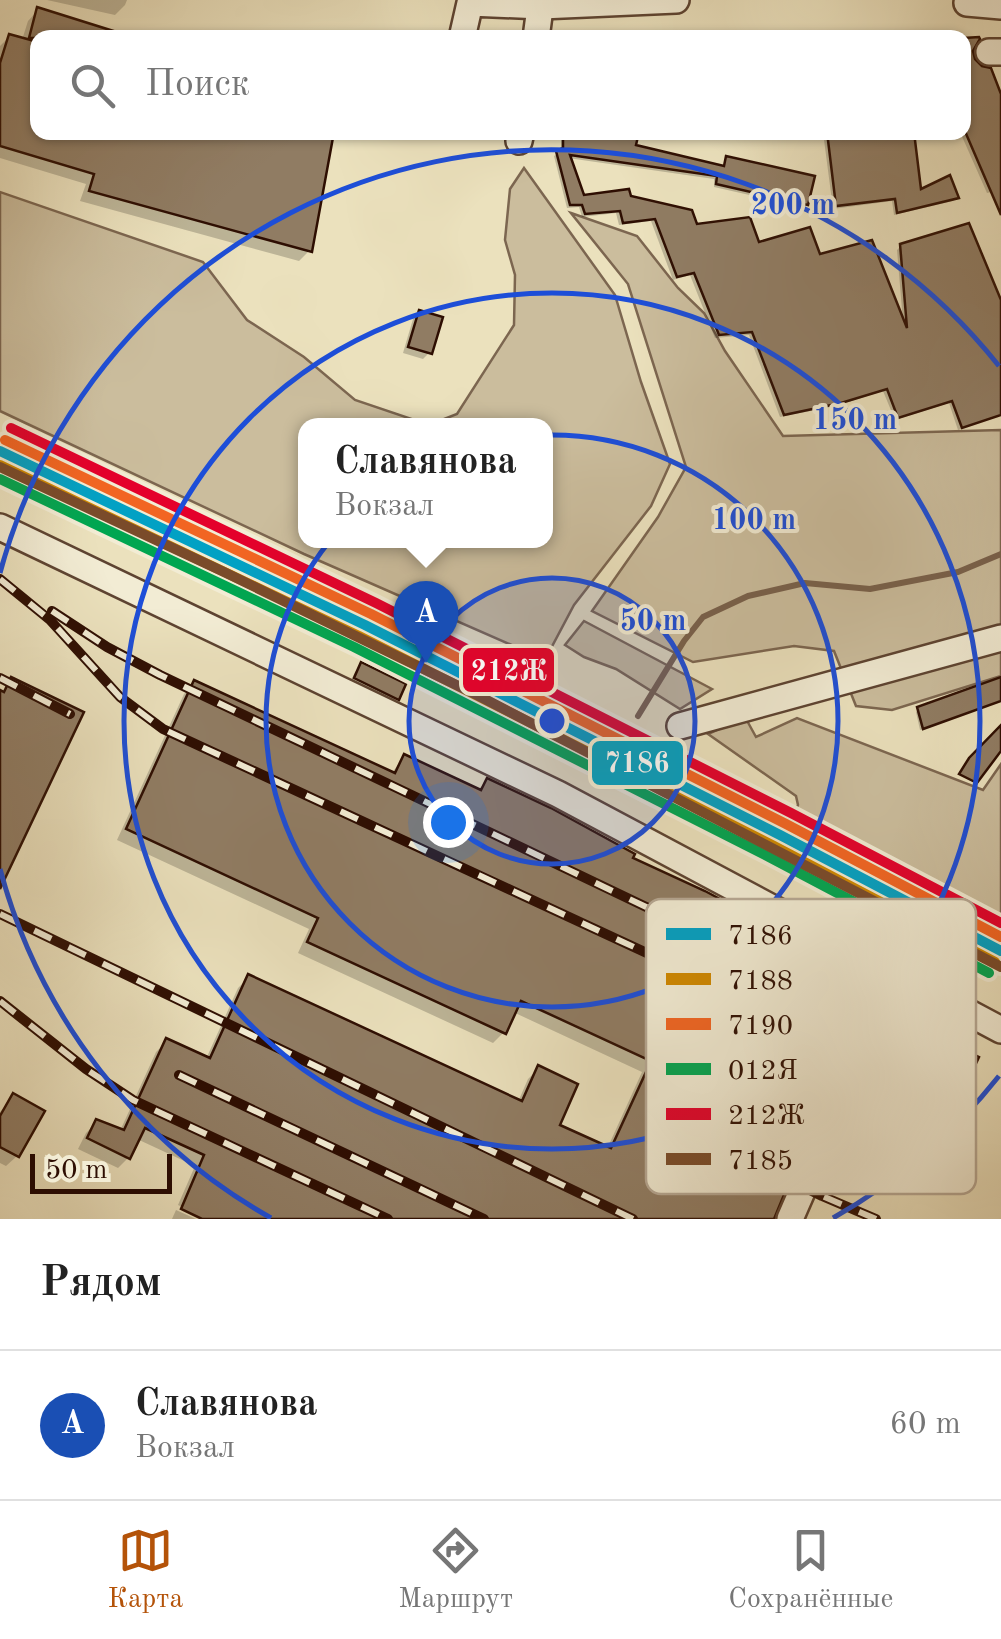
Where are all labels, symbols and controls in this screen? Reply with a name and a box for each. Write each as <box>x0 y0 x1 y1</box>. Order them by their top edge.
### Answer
search box <box>30 30 971 140</box>
icon: search <box>65 58 120 113</box>
text: Поиск <box>145 66 250 104</box>
text: 200 m <box>751 191 835 221</box>
text: 150 m <box>813 406 897 436</box>
popup <box>298 418 553 548</box>
text: Славянова <box>334 444 517 482</box>
text: Вокзал <box>334 491 434 523</box>
text: 100 m <box>712 506 796 536</box>
pin: A <box>394 580 458 663</box>
text: 50 m <box>619 607 687 637</box>
line badge: 212Ж <box>461 646 556 694</box>
text: 212Ж <box>471 658 547 687</box>
centre of rings <box>534 703 570 739</box>
line badge: 7186 <box>590 739 685 787</box>
text: 7186 <box>605 751 669 779</box>
your location <box>423 797 474 848</box>
legend <box>646 899 976 1194</box>
text: 7186 <box>728 923 793 951</box>
text: 7188 <box>728 968 793 996</box>
text: 7190 <box>728 1013 793 1041</box>
text: 012Я <box>728 1058 798 1086</box>
text: 212Ж <box>728 1103 805 1131</box>
text: 7185 <box>728 1148 793 1176</box>
scale bar <box>30 1149 172 1194</box>
text: 50 m <box>45 1157 108 1185</box>
text: Рядом <box>40 1263 162 1305</box>
text: Славянова <box>135 1386 317 1424</box>
text: A <box>60 1409 85 1441</box>
text: 60 m <box>890 1409 961 1441</box>
text: Вокзал <box>135 1433 235 1465</box>
tab: Карта <box>108 1523 183 1618</box>
tab: Маршрут <box>398 1523 513 1618</box>
tab: Сохранённые <box>728 1523 893 1618</box>

